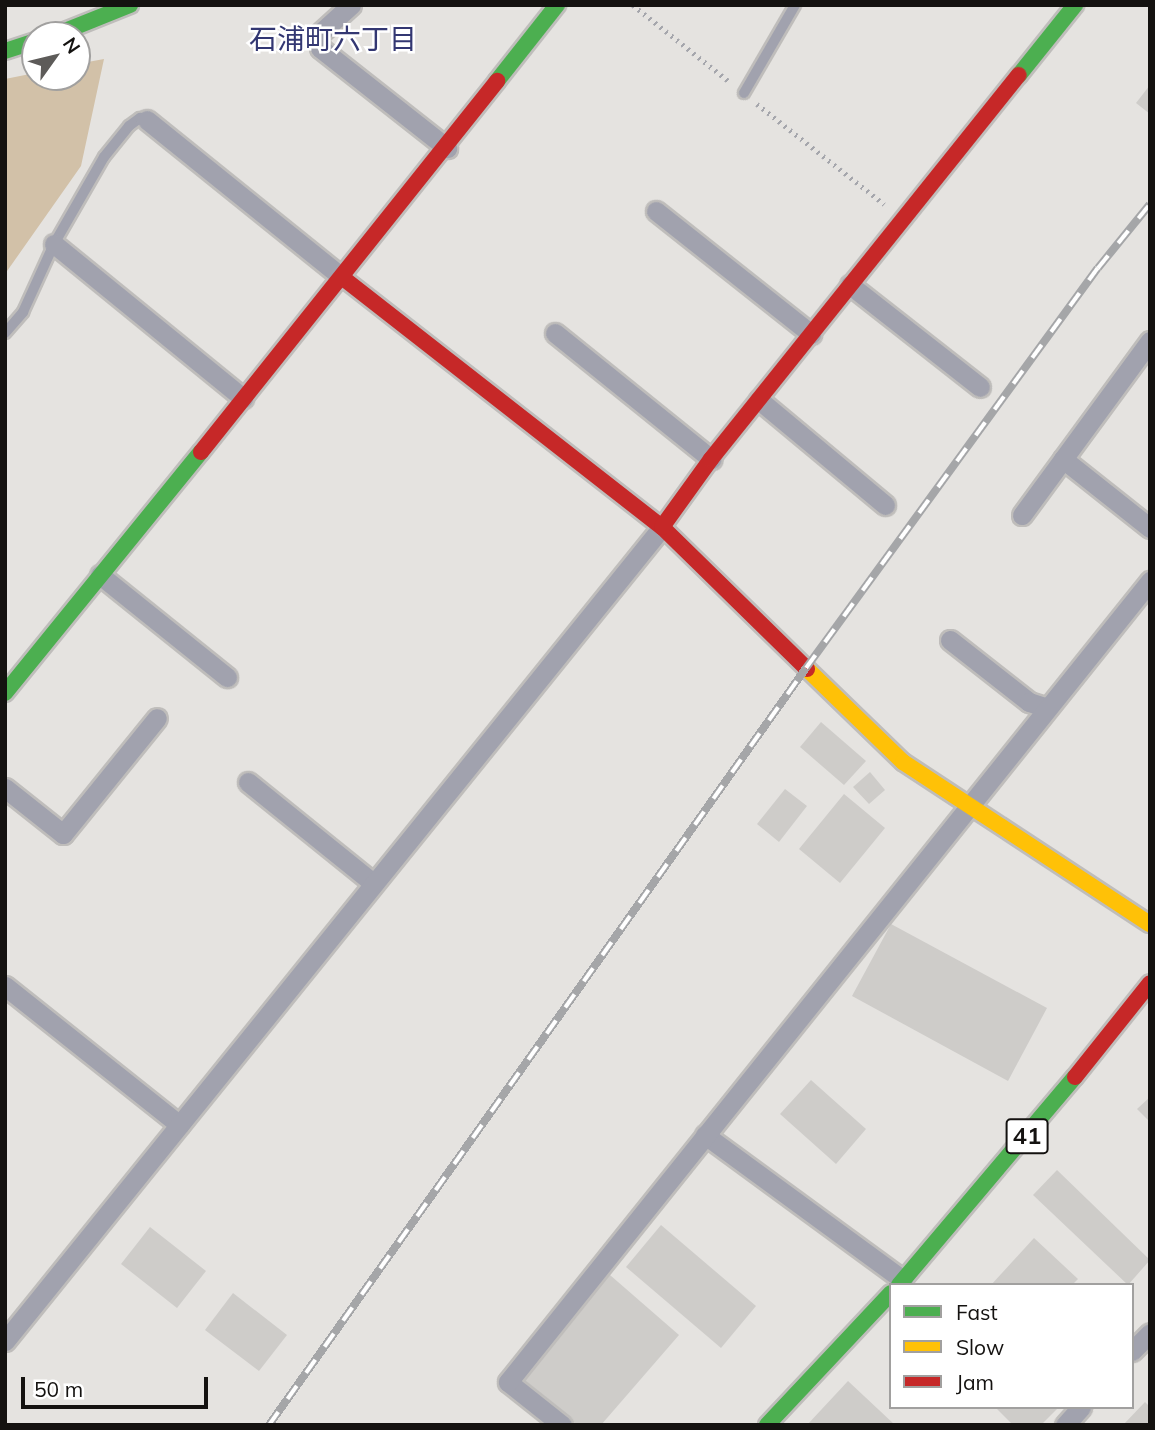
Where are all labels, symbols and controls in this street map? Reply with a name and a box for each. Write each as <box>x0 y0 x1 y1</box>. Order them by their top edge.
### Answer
north arrow <box>21 21 91 91</box>
district label: 石浦町六丁目 <box>249 22 417 56</box>
text: N <box>58 33 86 58</box>
road number: 41 <box>1004 1116 1050 1156</box>
legend <box>889 1283 1134 1409</box>
text: Fast <box>956 1299 998 1325</box>
text: Slow <box>956 1334 1004 1360</box>
scale bar <box>24 1364 212 1408</box>
text: Jam <box>956 1369 994 1395</box>
text: 50 m <box>34 1376 83 1402</box>

